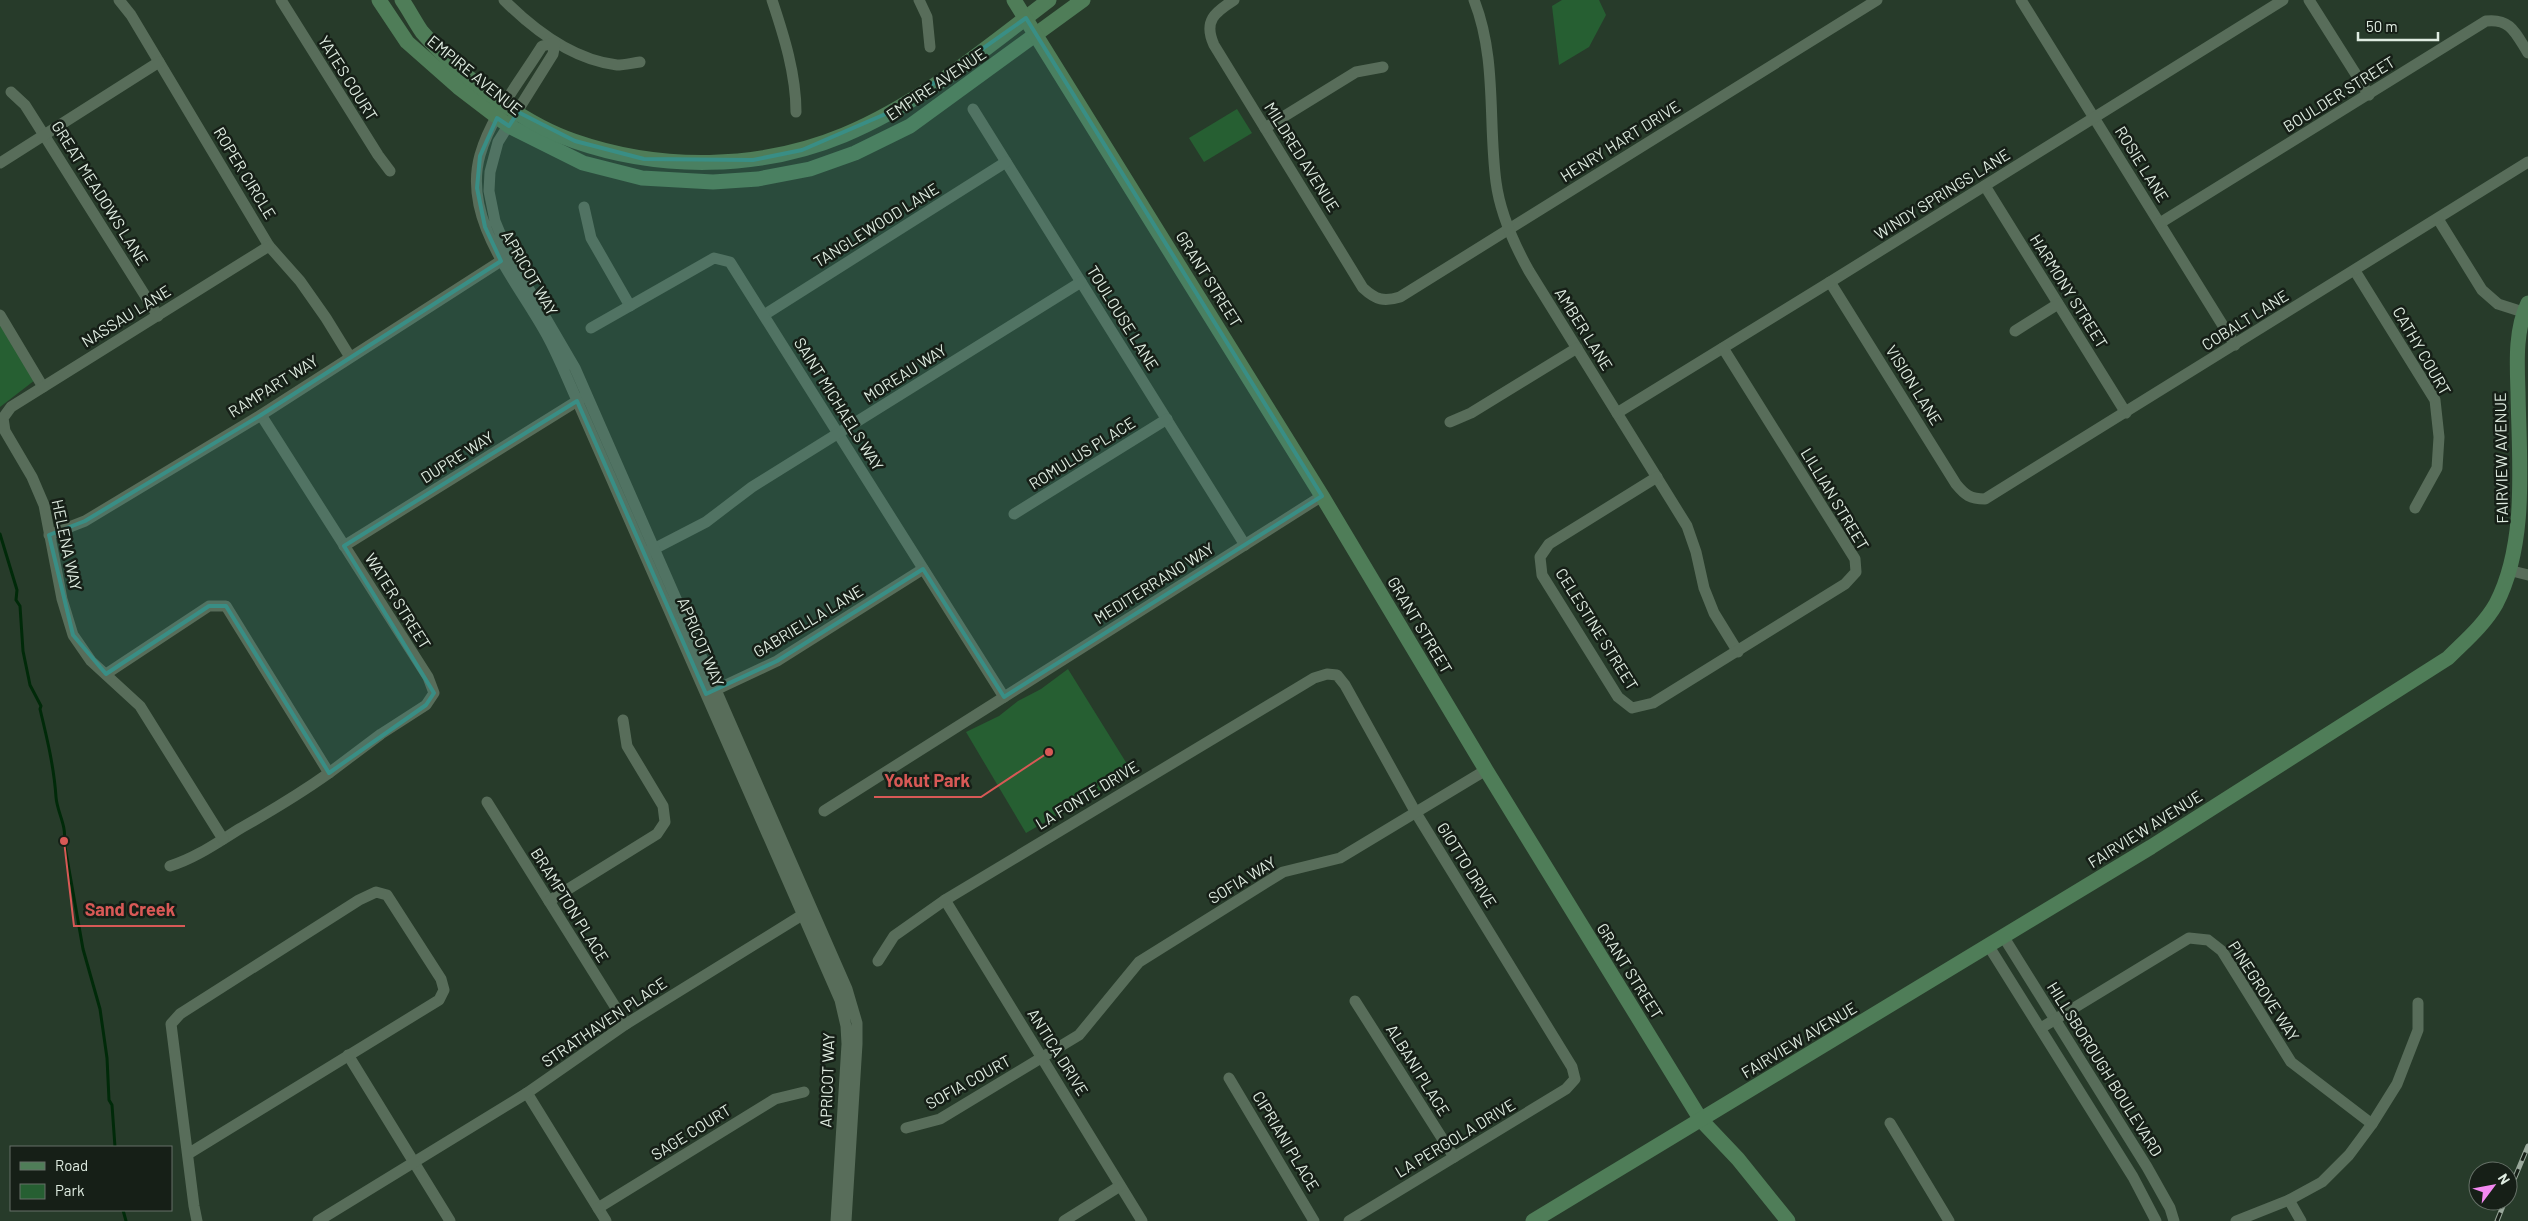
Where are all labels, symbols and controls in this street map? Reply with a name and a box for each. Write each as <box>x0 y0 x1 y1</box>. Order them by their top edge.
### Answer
scale bar <box>2358 10 2438 42</box>
text: 50 m <box>2366 17 2398 35</box>
street label: EMPIRE AVENUE <box>424 31 526 119</box>
street label: YATES COURT <box>315 32 382 124</box>
street label: EMPIRE AVENUE <box>882 43 989 124</box>
street label: BOULDER STREET <box>2279 52 2398 136</box>
street label: HENRY HART DRIVE <box>1556 96 1683 185</box>
street label: MILDRED AVENUE <box>1261 98 1344 215</box>
street label: GREAT MEADOWS LANE <box>48 117 153 269</box>
street label: ROSIE LANE <box>2112 122 2173 205</box>
street label: ROPER CIRCLE <box>210 123 280 222</box>
street label: WINDY SPRINGS LANE <box>1870 144 2013 243</box>
street label: TANGLEWOOD LANE <box>810 178 942 271</box>
street label: APRICOT WAY <box>498 227 562 319</box>
street label: GRANT STREET <box>1172 227 1246 330</box>
street label: HARMONY STREET <box>2027 230 2112 351</box>
street label: TOULOUSE LANE <box>1084 262 1163 374</box>
street label: NASSAU LANE <box>78 281 174 351</box>
street label: AMBER LANE <box>1552 284 1617 373</box>
street label: COBALT LANE <box>2198 285 2292 354</box>
street label: CATHY COURT <box>2389 303 2455 398</box>
street label: SAINT MICHAELS WAY <box>791 334 888 474</box>
street label: MOREAU WAY <box>860 340 950 406</box>
street label: VISION LANE <box>1882 341 1947 428</box>
street label: RAMPART WAY <box>224 350 321 421</box>
street label: FAIRVIEW AVENUE <box>2490 392 2511 524</box>
street label: ROMULUS PLACE <box>1025 412 1138 493</box>
street label: DUPRE WAY <box>417 427 497 487</box>
street label: LILLIAN STREET <box>1798 444 1873 553</box>
street label: HELENA WAY <box>49 498 86 592</box>
street label: MEDITERRANO WAY <box>1090 538 1217 627</box>
street label: WATER STREET <box>361 549 435 652</box>
street label: CELESTINE STREET <box>1552 564 1643 693</box>
street label: GRANT STREET <box>1384 573 1457 677</box>
street label: GABRIELLA LANE <box>749 580 866 661</box>
street label: APRICOT WAY <box>674 594 729 689</box>
street label: LA FONTE DRIVE <box>1032 756 1142 833</box>
callout: Yokut Park <box>874 764 981 797</box>
text: Yokut Park <box>884 769 970 791</box>
street label: FAIRVIEW AVENUE <box>2084 786 2205 871</box>
street label: GIOTTO DRIVE <box>1434 819 1501 911</box>
street label: BRAMPTON PLACE <box>528 844 613 966</box>
street label: SOFIA WAY <box>1204 852 1279 907</box>
callout: Sand Creek <box>74 893 185 926</box>
text: Sand Creek <box>85 898 176 920</box>
street label: GRANT STREET <box>1593 919 1667 1022</box>
street label: PINEGROVE WAY <box>2225 937 2304 1044</box>
street label: STRATHAVEN PLACE <box>538 973 670 1071</box>
street label: HILLSBOROUGH BOULEVARD <box>2044 978 2167 1159</box>
street label: FAIRVIEW AVENUE <box>1738 998 1860 1082</box>
street label: ANTICA DRIVE <box>1024 1005 1093 1099</box>
street label: ALBANI PLACE <box>1383 1020 1454 1119</box>
street label: APRICOT WAY <box>815 1032 838 1128</box>
street label: SOFIA COURT <box>922 1050 1014 1113</box>
street label: CIPRIANI PLACE <box>1249 1087 1324 1194</box>
street label: LA PERGOLA DRIVE <box>1391 1094 1518 1181</box>
street label: SAGE COURT <box>647 1100 734 1164</box>
legend <box>10 1146 172 1211</box>
text: Road <box>55 1156 88 1174</box>
north arrow <box>2468 1161 2518 1211</box>
text: N <box>2495 1170 2514 1187</box>
text: Park <box>55 1181 85 1199</box>

